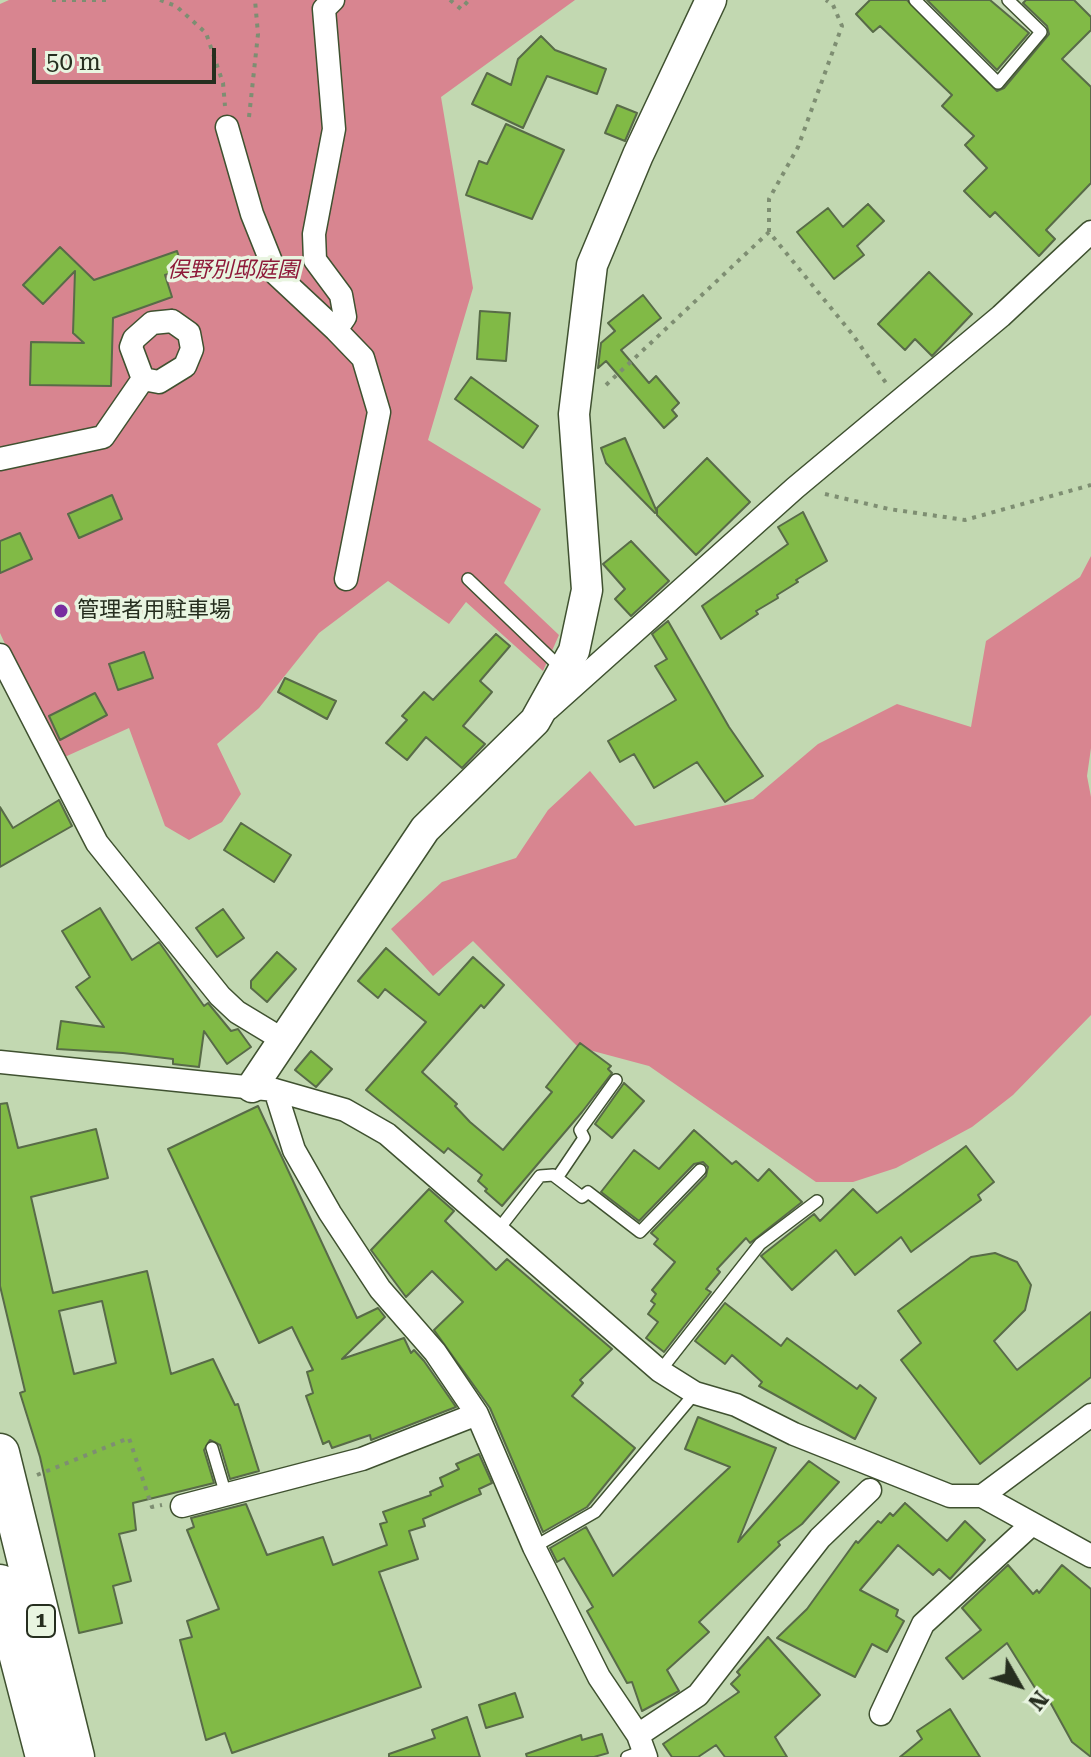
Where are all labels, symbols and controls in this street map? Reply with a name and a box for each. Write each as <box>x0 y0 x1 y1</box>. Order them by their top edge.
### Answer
scale bar <box>36 32 220 82</box>
text: 50 m <box>46 48 101 76</box>
park label: 俣野別邸庭園 <box>167 258 299 284</box>
place label: 管理者用駐車場 <box>77 598 231 624</box>
marker: 管理者用駐車場 <box>52 602 70 620</box>
road number: 1 <box>27 1605 55 1637</box>
north arrow <box>979 1645 1059 1725</box>
text: N <box>1023 1686 1053 1715</box>

